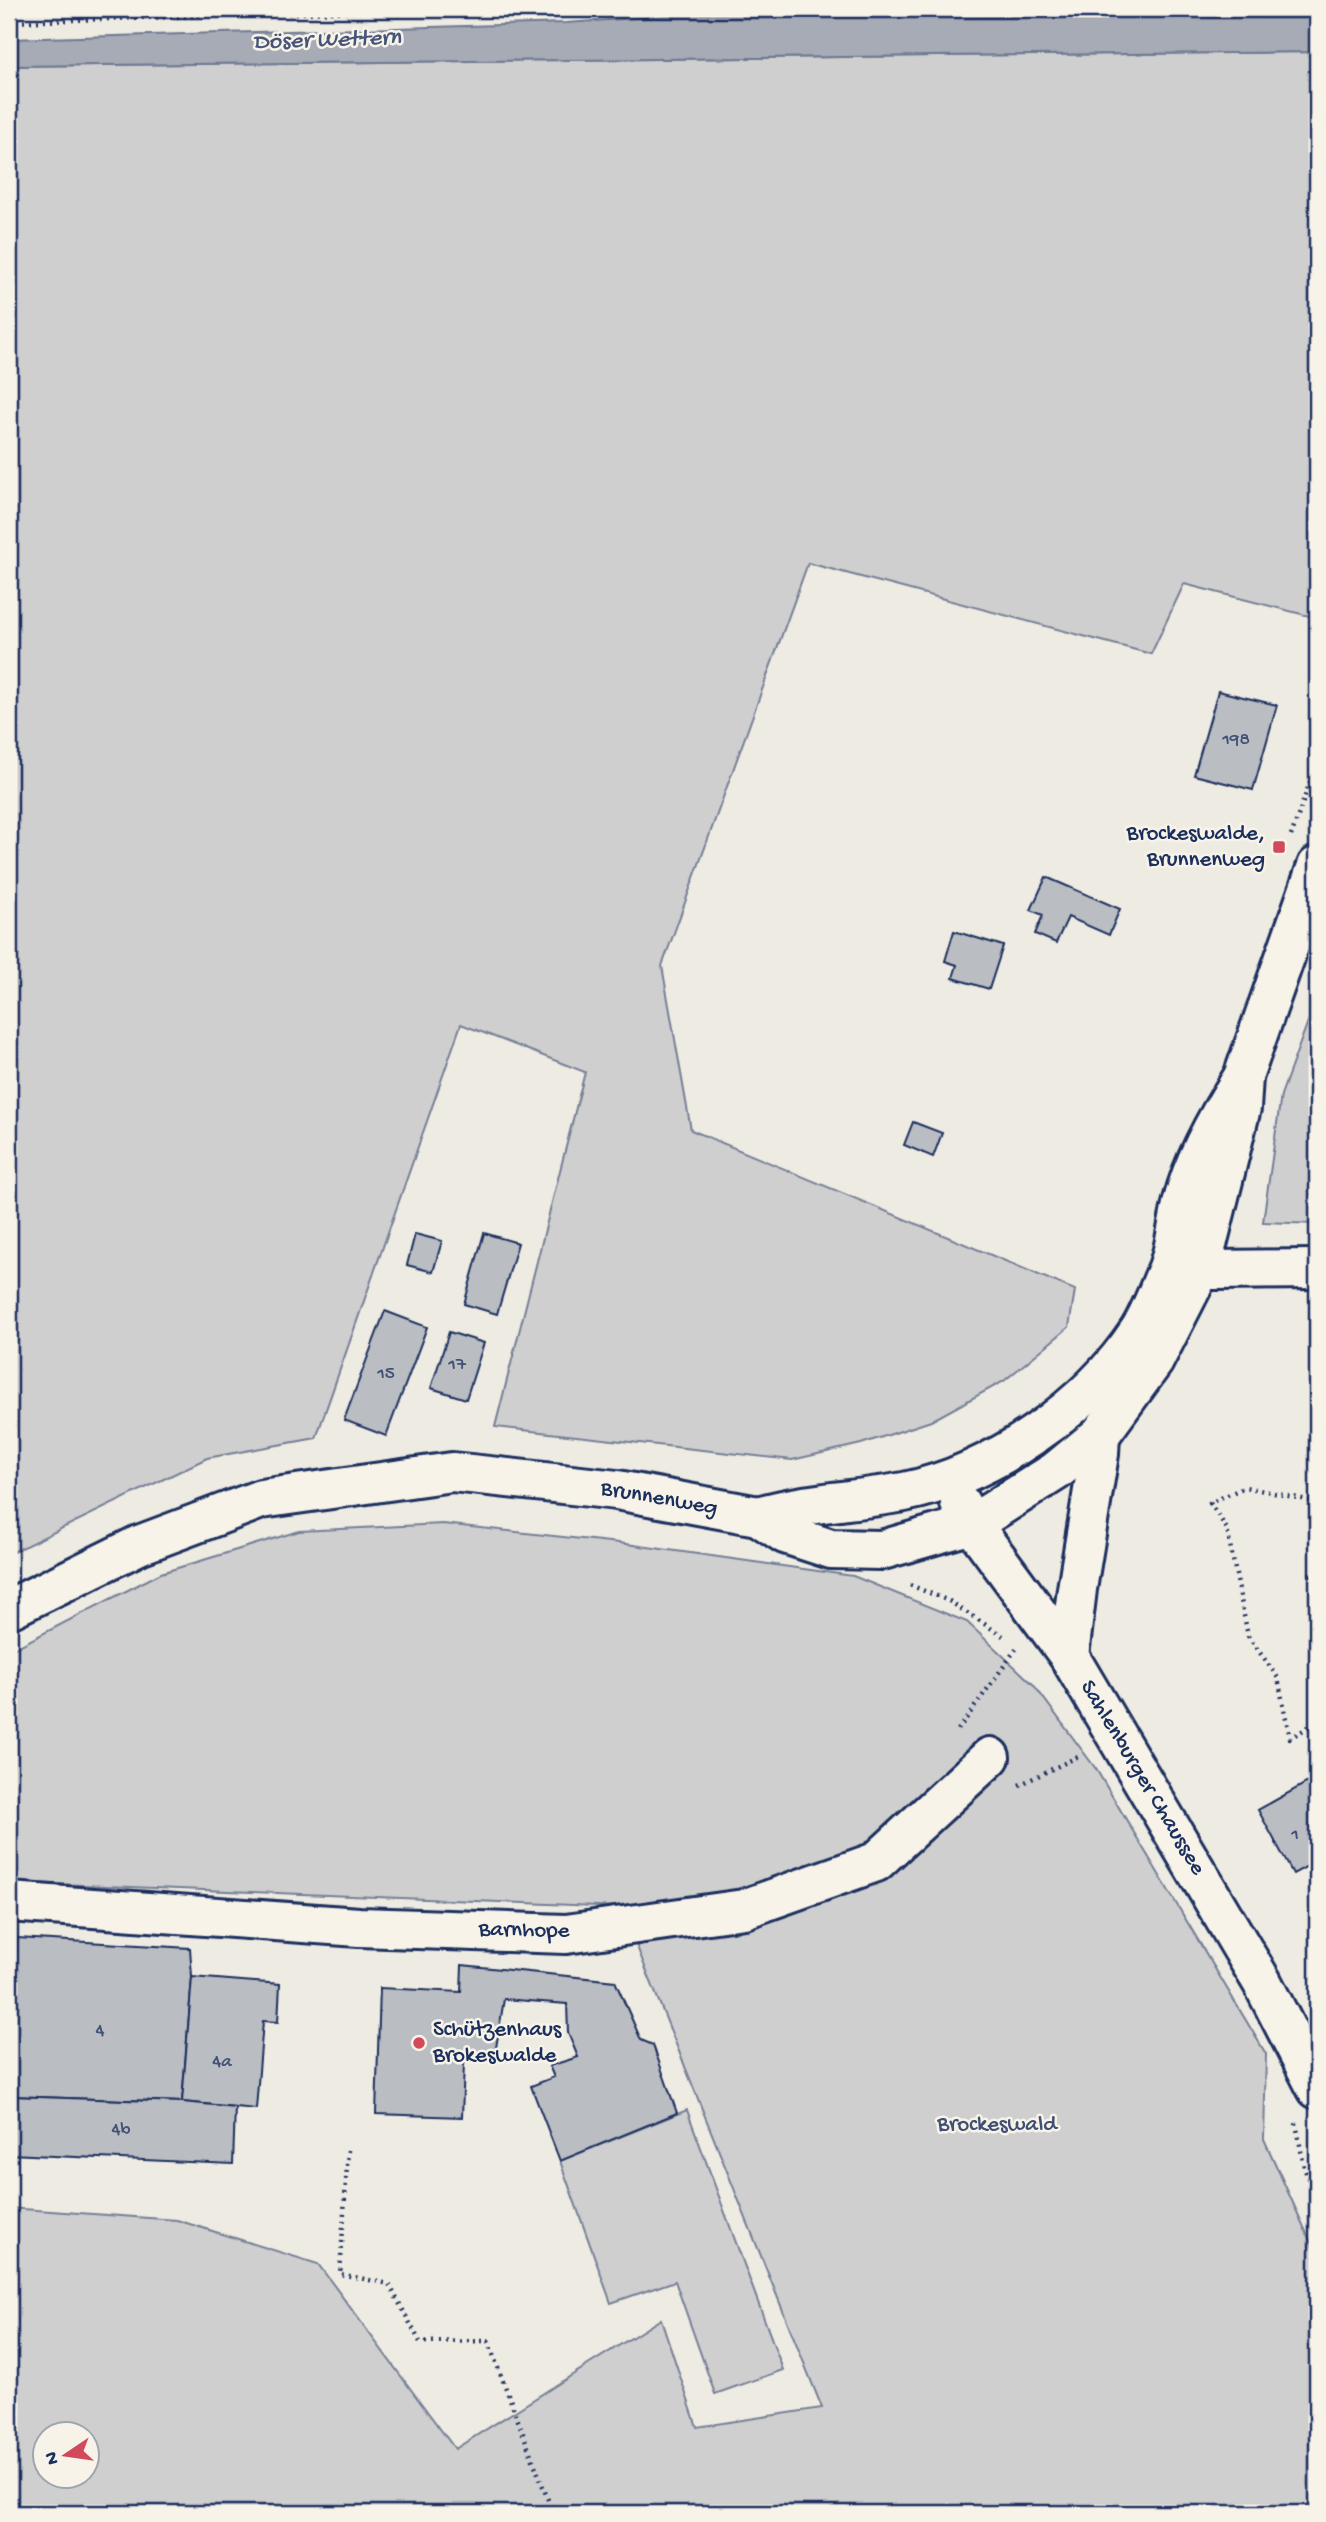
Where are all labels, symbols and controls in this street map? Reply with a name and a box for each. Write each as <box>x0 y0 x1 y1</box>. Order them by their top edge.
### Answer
water label: Döser Wettern <box>252 24 402 58</box>
house number: 198 <box>1221 729 1250 752</box>
place label: Brockeswalde, Brunnenweg <box>1126 821 1265 874</box>
marker: Brockeswalde, Brunnenweg <box>1271 839 1287 855</box>
house number: 17 <box>447 1354 467 1377</box>
house number: 15 <box>376 1363 395 1386</box>
street label: Brunnenweg <box>598 1475 720 1523</box>
street label: Sahlenburger Chaussee <box>1073 1676 1211 1881</box>
house number: 1 <box>1290 1824 1299 1847</box>
street label: Barnhope <box>477 1917 571 1945</box>
place label: Schützenhaus Brokeswalde <box>432 2017 562 2070</box>
house number: 4 <box>96 2020 105 2043</box>
marker: Schützenhaus Brokeswalde <box>411 2035 427 2051</box>
house number: 4a <box>212 2051 233 2074</box>
park label: Brockeswald <box>936 2112 1058 2139</box>
house number: 4b <box>111 2119 131 2142</box>
north arrow <box>32 2420 102 2490</box>
text: N <box>40 2449 65 2467</box>

